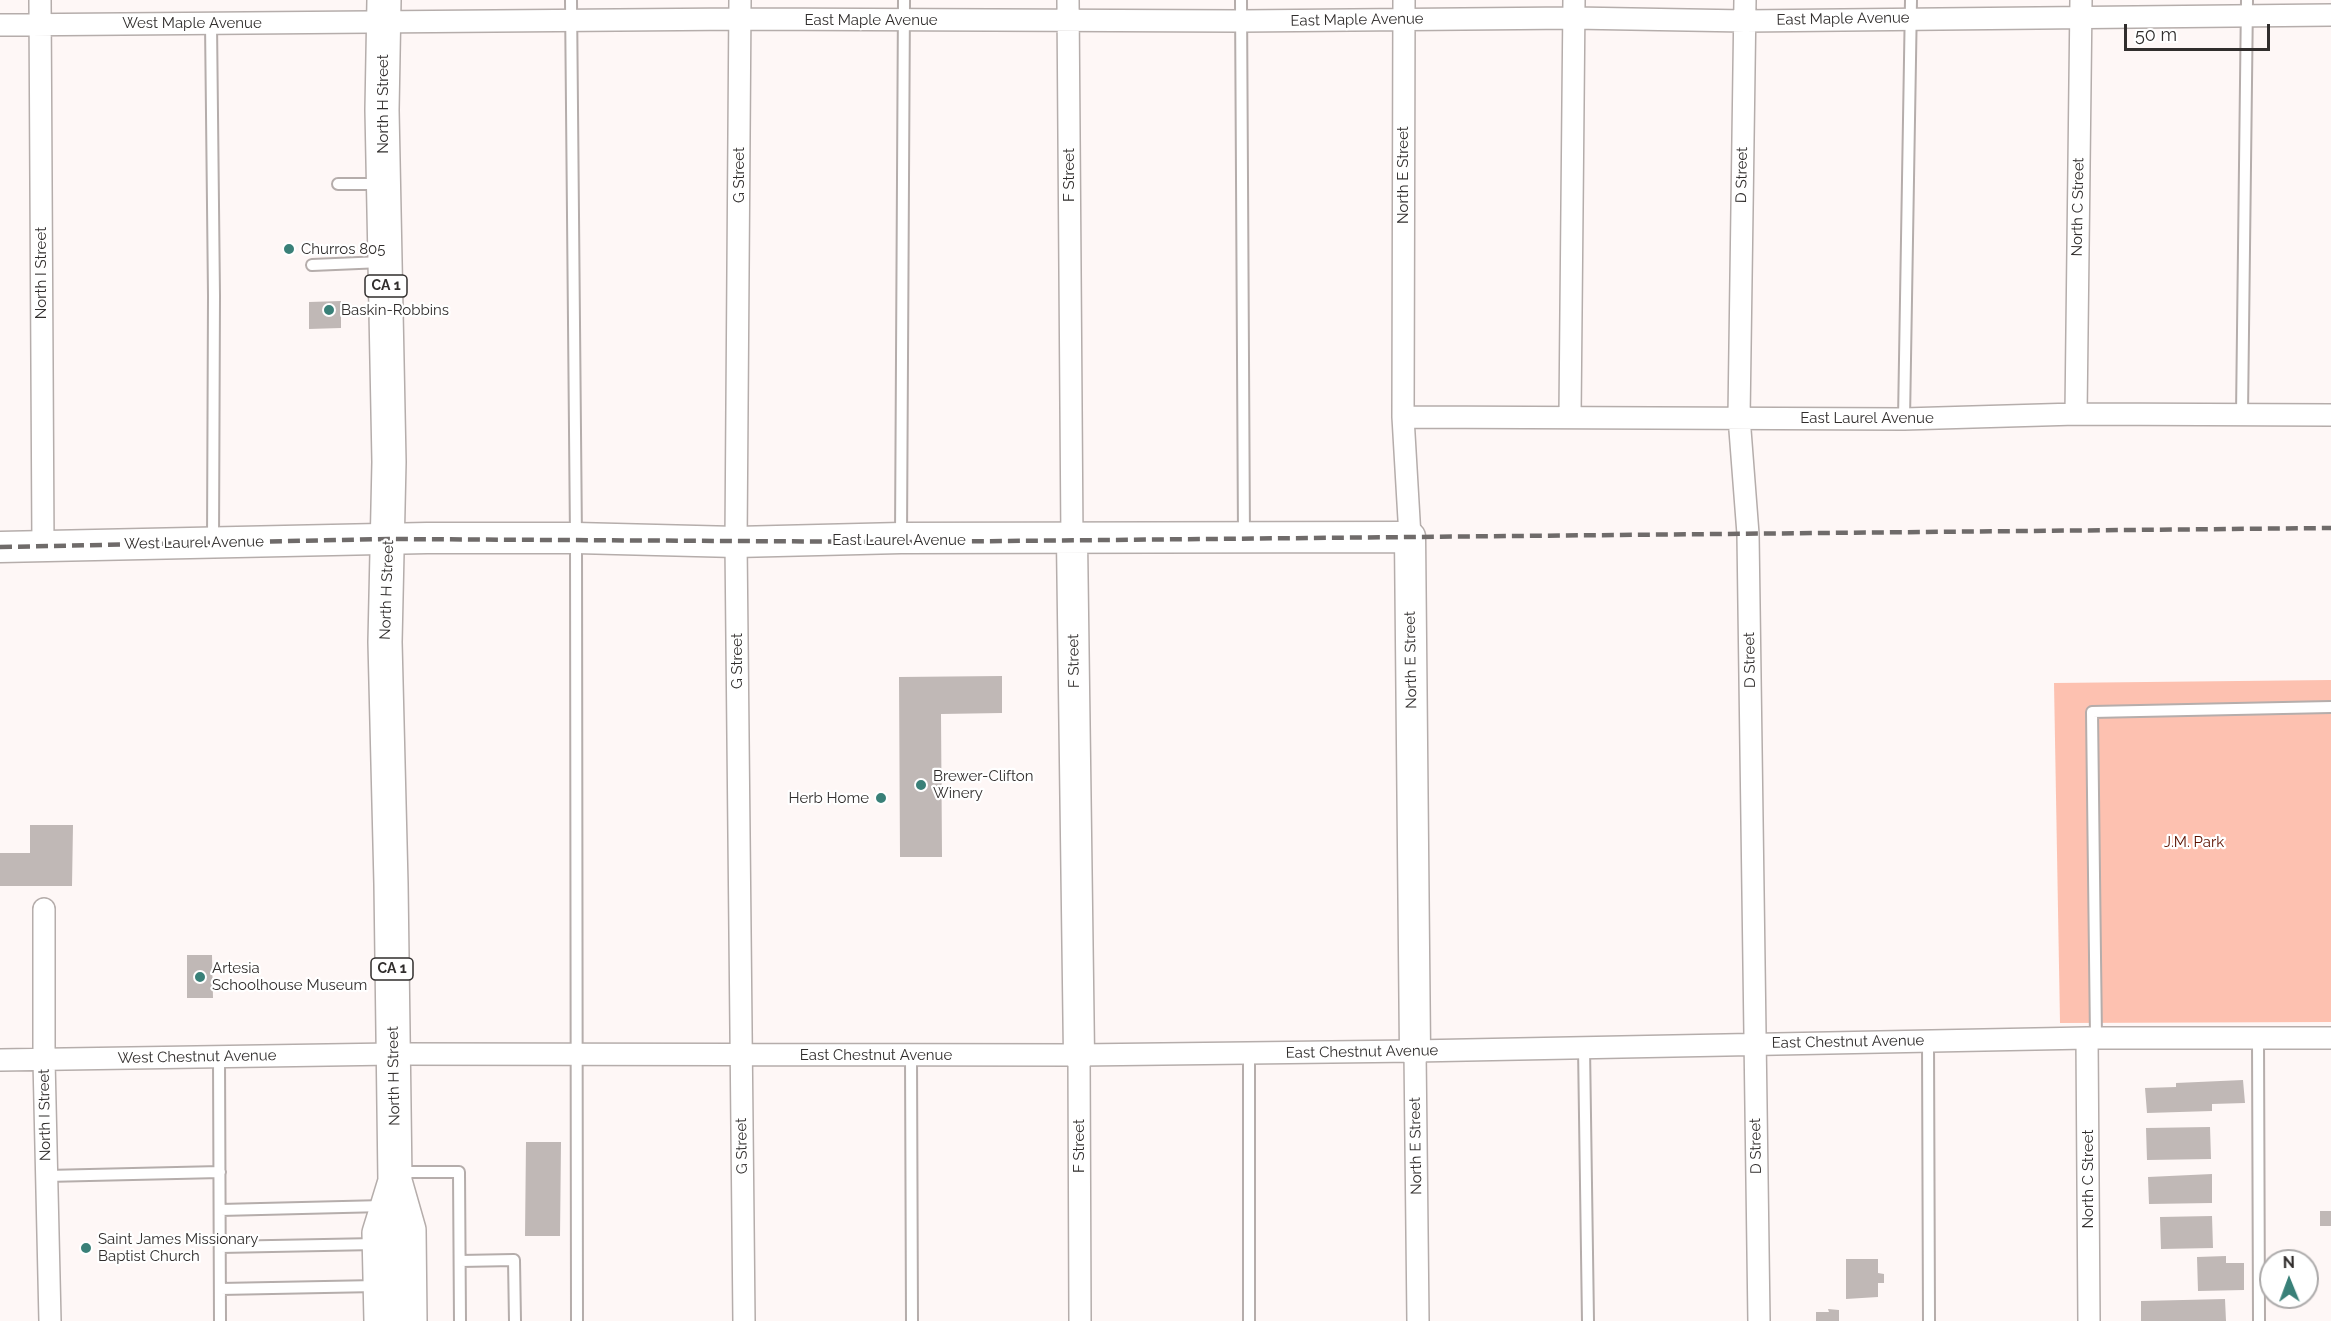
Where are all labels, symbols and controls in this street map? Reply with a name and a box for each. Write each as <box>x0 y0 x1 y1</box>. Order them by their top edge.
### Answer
street label: East Maple Avenue <box>1776 9 1910 29</box>
street label: East Maple Avenue <box>1290 10 1424 30</box>
street label: East Maple Avenue <box>804 11 938 29</box>
scale bar <box>2127 12 2272 50</box>
street label: West Maple Avenue <box>122 14 262 32</box>
text: 50 m <box>2135 24 2177 45</box>
street label: North H Street <box>374 54 392 154</box>
street label: North E Street <box>1394 126 1412 224</box>
street label: G Street <box>730 147 748 203</box>
street label: D Street <box>1733 147 1751 203</box>
street label: F Street <box>1060 148 1078 202</box>
street label: North C Street <box>2068 157 2088 257</box>
street label: North I Street <box>32 227 50 319</box>
place label: Churros 805 <box>301 240 385 258</box>
marker: Churros 805 <box>282 242 296 256</box>
road number: CA 1 <box>365 275 407 297</box>
place label: Baskin-Robbins <box>341 301 449 319</box>
marker: Baskin-Robbins <box>322 303 336 317</box>
street label: East Laurel Avenue <box>1800 409 1934 427</box>
street label: East Laurel Avenue <box>832 531 966 549</box>
street label: West Laurel Avenue <box>124 533 264 553</box>
street label: North H Street <box>376 540 398 640</box>
street label: North E Street <box>1401 611 1421 709</box>
street label: D Street <box>1741 632 1759 688</box>
street label: G Street <box>728 633 746 689</box>
street label: F Street <box>1065 634 1083 688</box>
place label: Brewer-Clifton Winery <box>933 767 1034 802</box>
marker: Brewer-Clifton Winery <box>914 778 928 792</box>
place label: Herb Home <box>788 789 869 807</box>
marker: Herb Home <box>874 791 888 805</box>
park label: J.M. Park <box>2164 833 2224 851</box>
road number: CA 1 <box>371 958 413 980</box>
place label: Artesia Schoolhouse Museum <box>212 959 367 994</box>
marker: Artesia Schoolhouse Museum <box>193 970 207 984</box>
street label: North H Street <box>384 1026 404 1126</box>
street label: East Chestnut Avenue <box>1772 1032 1924 1052</box>
street label: East Chestnut Avenue <box>1286 1042 1438 1062</box>
street label: East Chestnut Avenue <box>800 1046 952 1064</box>
street label: West Chestnut Avenue <box>117 1047 277 1067</box>
street label: North I Street <box>35 1069 55 1161</box>
street label: North E Street <box>1406 1097 1426 1195</box>
street label: G Street <box>733 1118 751 1174</box>
street label: D Street <box>1747 1118 1765 1174</box>
street label: F Street <box>1070 1119 1088 1173</box>
street label: North C Street <box>2079 1130 2097 1228</box>
place label: Saint James Missionary Baptist Church <box>98 1230 258 1265</box>
marker: Saint James Missionary Baptist Church <box>79 1241 93 1255</box>
north arrow <box>2259 1249 2319 1309</box>
text: N <box>2282 1253 2295 1272</box>

